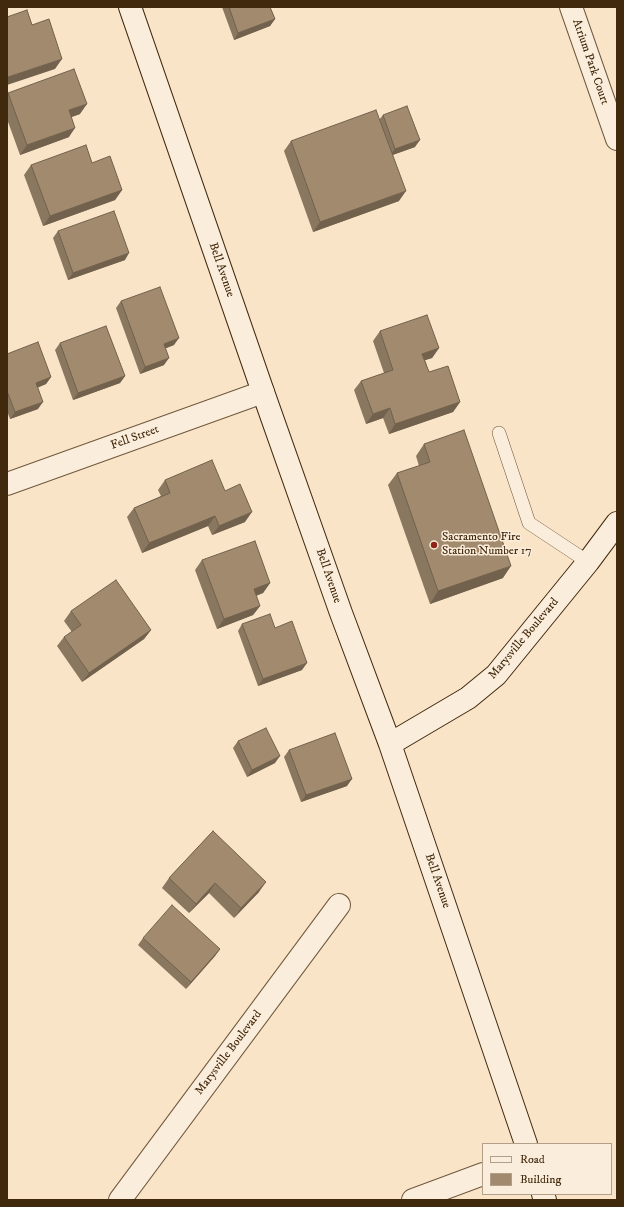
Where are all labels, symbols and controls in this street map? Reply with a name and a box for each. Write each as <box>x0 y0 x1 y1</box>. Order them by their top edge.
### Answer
street label: Atrium Park Court <box>569 17 611 107</box>
street label: Bell Avenue <box>205 241 237 299</box>
street label: Fell Street <box>109 423 161 453</box>
place label: Sacramento Fire Station Number 17 <box>442 531 532 559</box>
marker: Sacramento Fire Station Number 17 <box>429 540 439 550</box>
street label: Bell Avenue <box>312 547 344 605</box>
street label: Marysville Boulevard <box>486 595 562 683</box>
street label: Bell Avenue <box>421 852 453 910</box>
street label: Marysville Boulevard <box>193 1008 265 1098</box>
legend <box>482 1143 612 1195</box>
text: Road <box>520 1152 545 1167</box>
text: Building <box>520 1172 561 1187</box>

